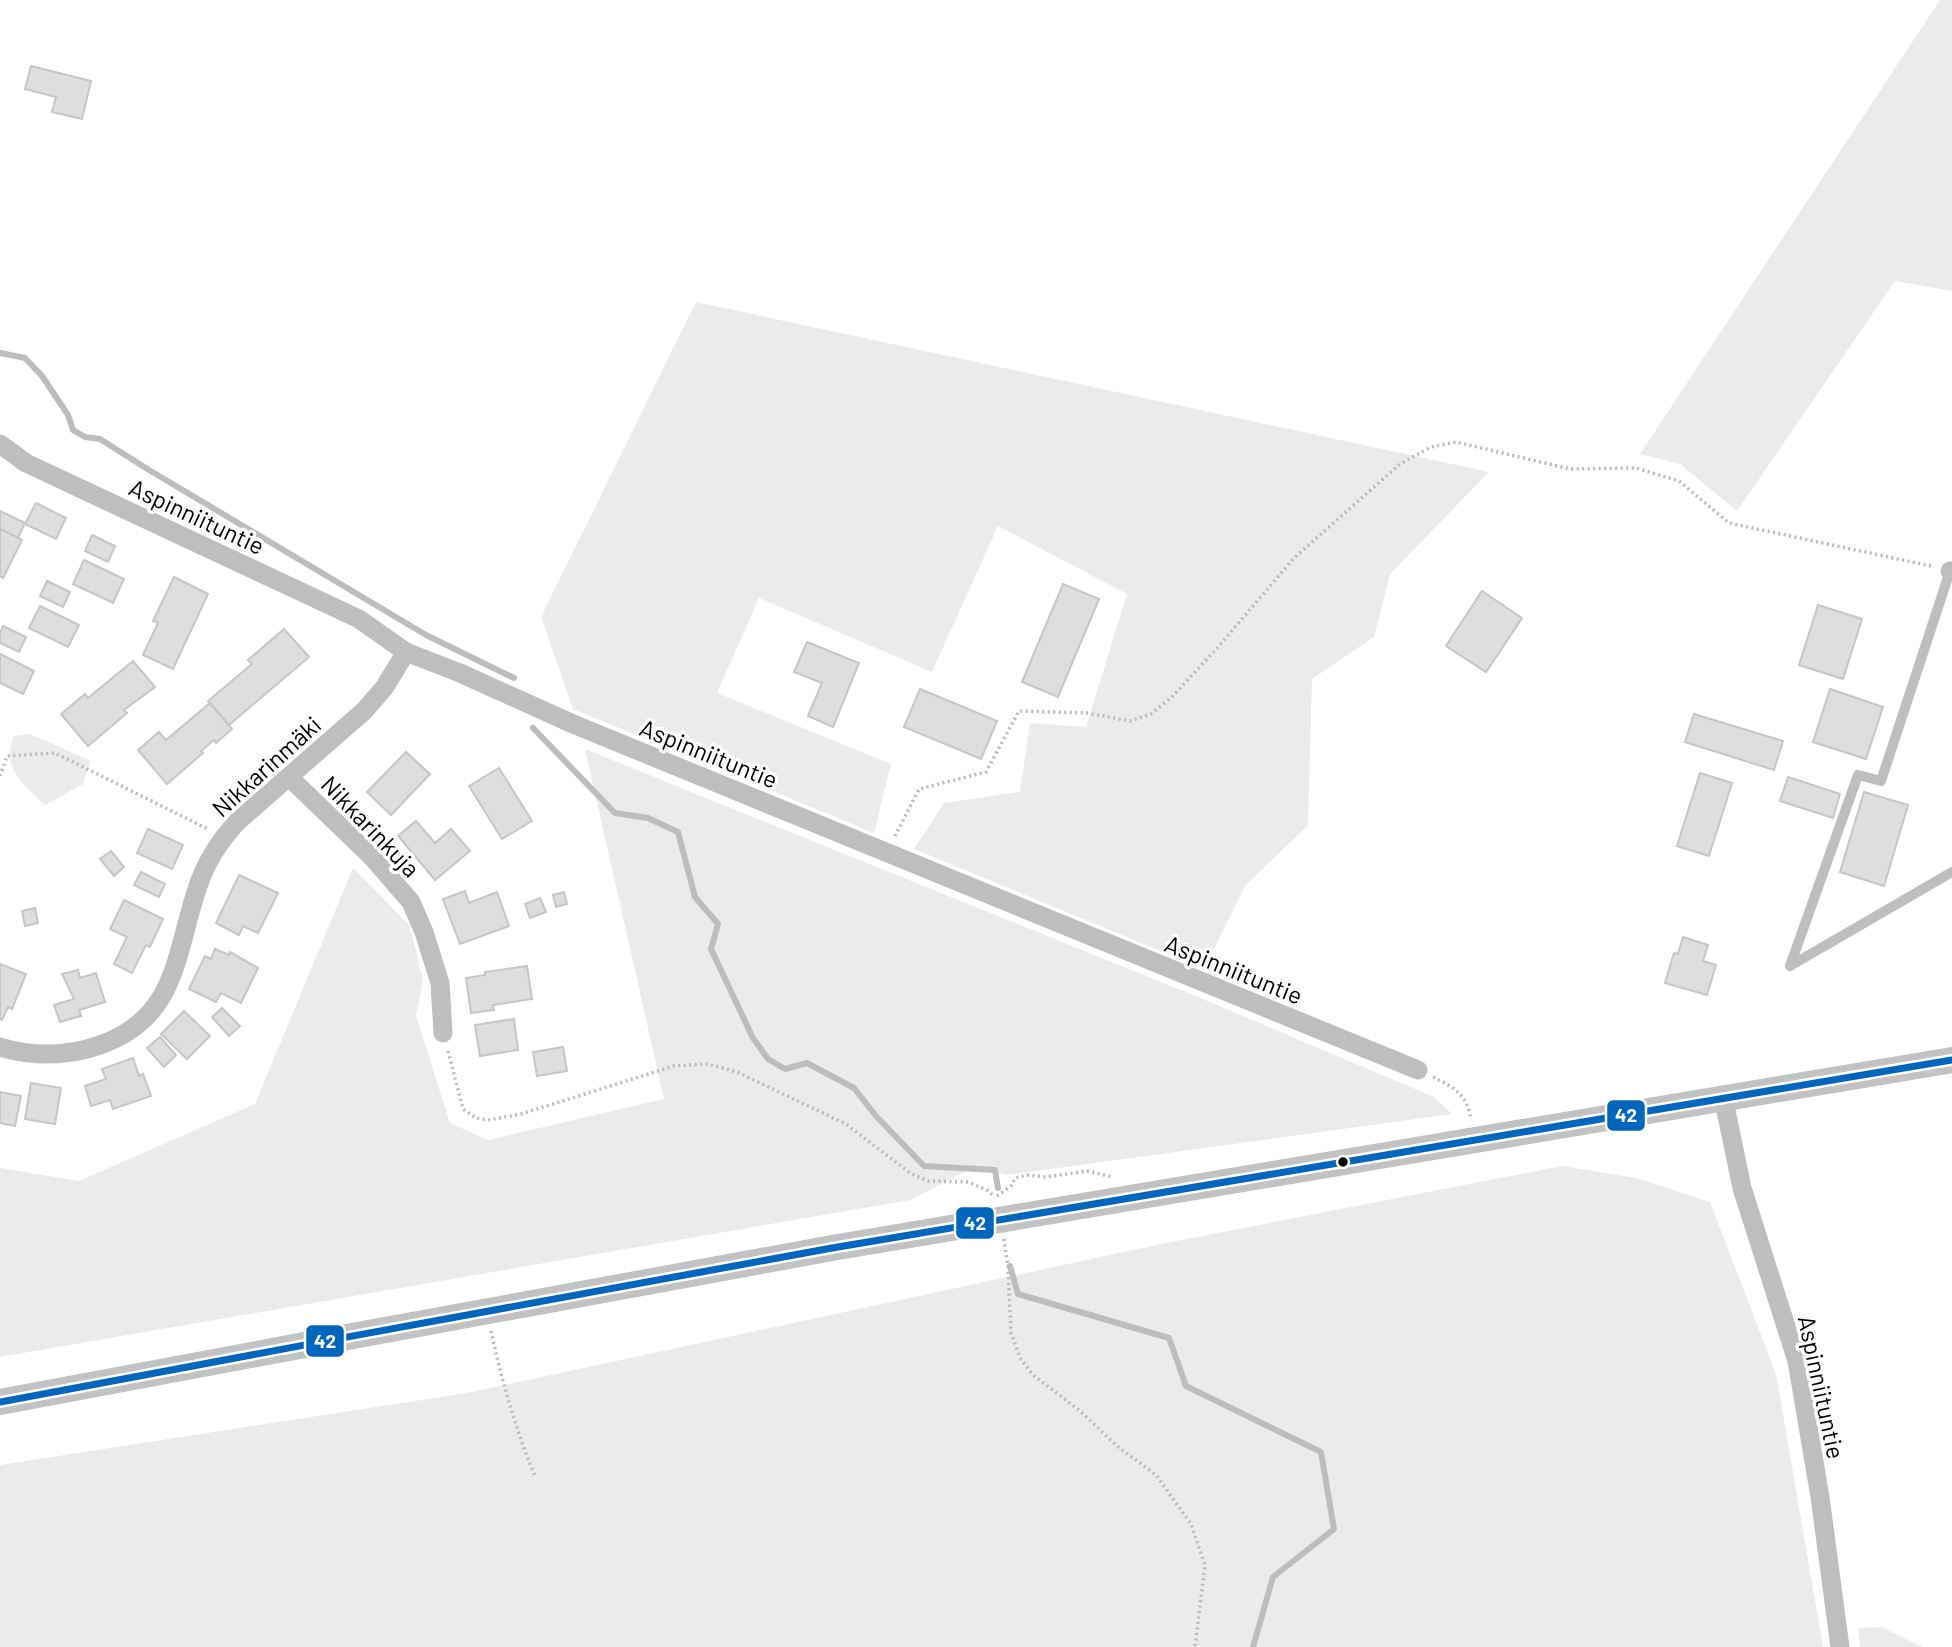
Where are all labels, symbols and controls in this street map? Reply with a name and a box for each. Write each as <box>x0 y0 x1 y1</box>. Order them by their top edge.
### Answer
street label: Aspinniituntie <box>125 472 269 560</box>
street label: Nikkarinmäki <box>206 710 326 822</box>
street label: Aspinniituntie <box>636 712 782 794</box>
street label: Nikkarinkuja <box>316 769 426 883</box>
street label: Aspinniituntie <box>1161 928 1307 1010</box>
line badge: 42 <box>1606 1099 1646 1132</box>
text: 42 <box>1615 1103 1637 1126</box>
unlabelled marker <box>1336 1155 1350 1169</box>
line badge: 42 <box>955 1206 995 1240</box>
text: 42 <box>964 1211 986 1234</box>
street label: Aspinniituntie <box>1793 1313 1851 1461</box>
line badge: 42 <box>305 1324 345 1358</box>
text: 42 <box>314 1329 336 1352</box>

